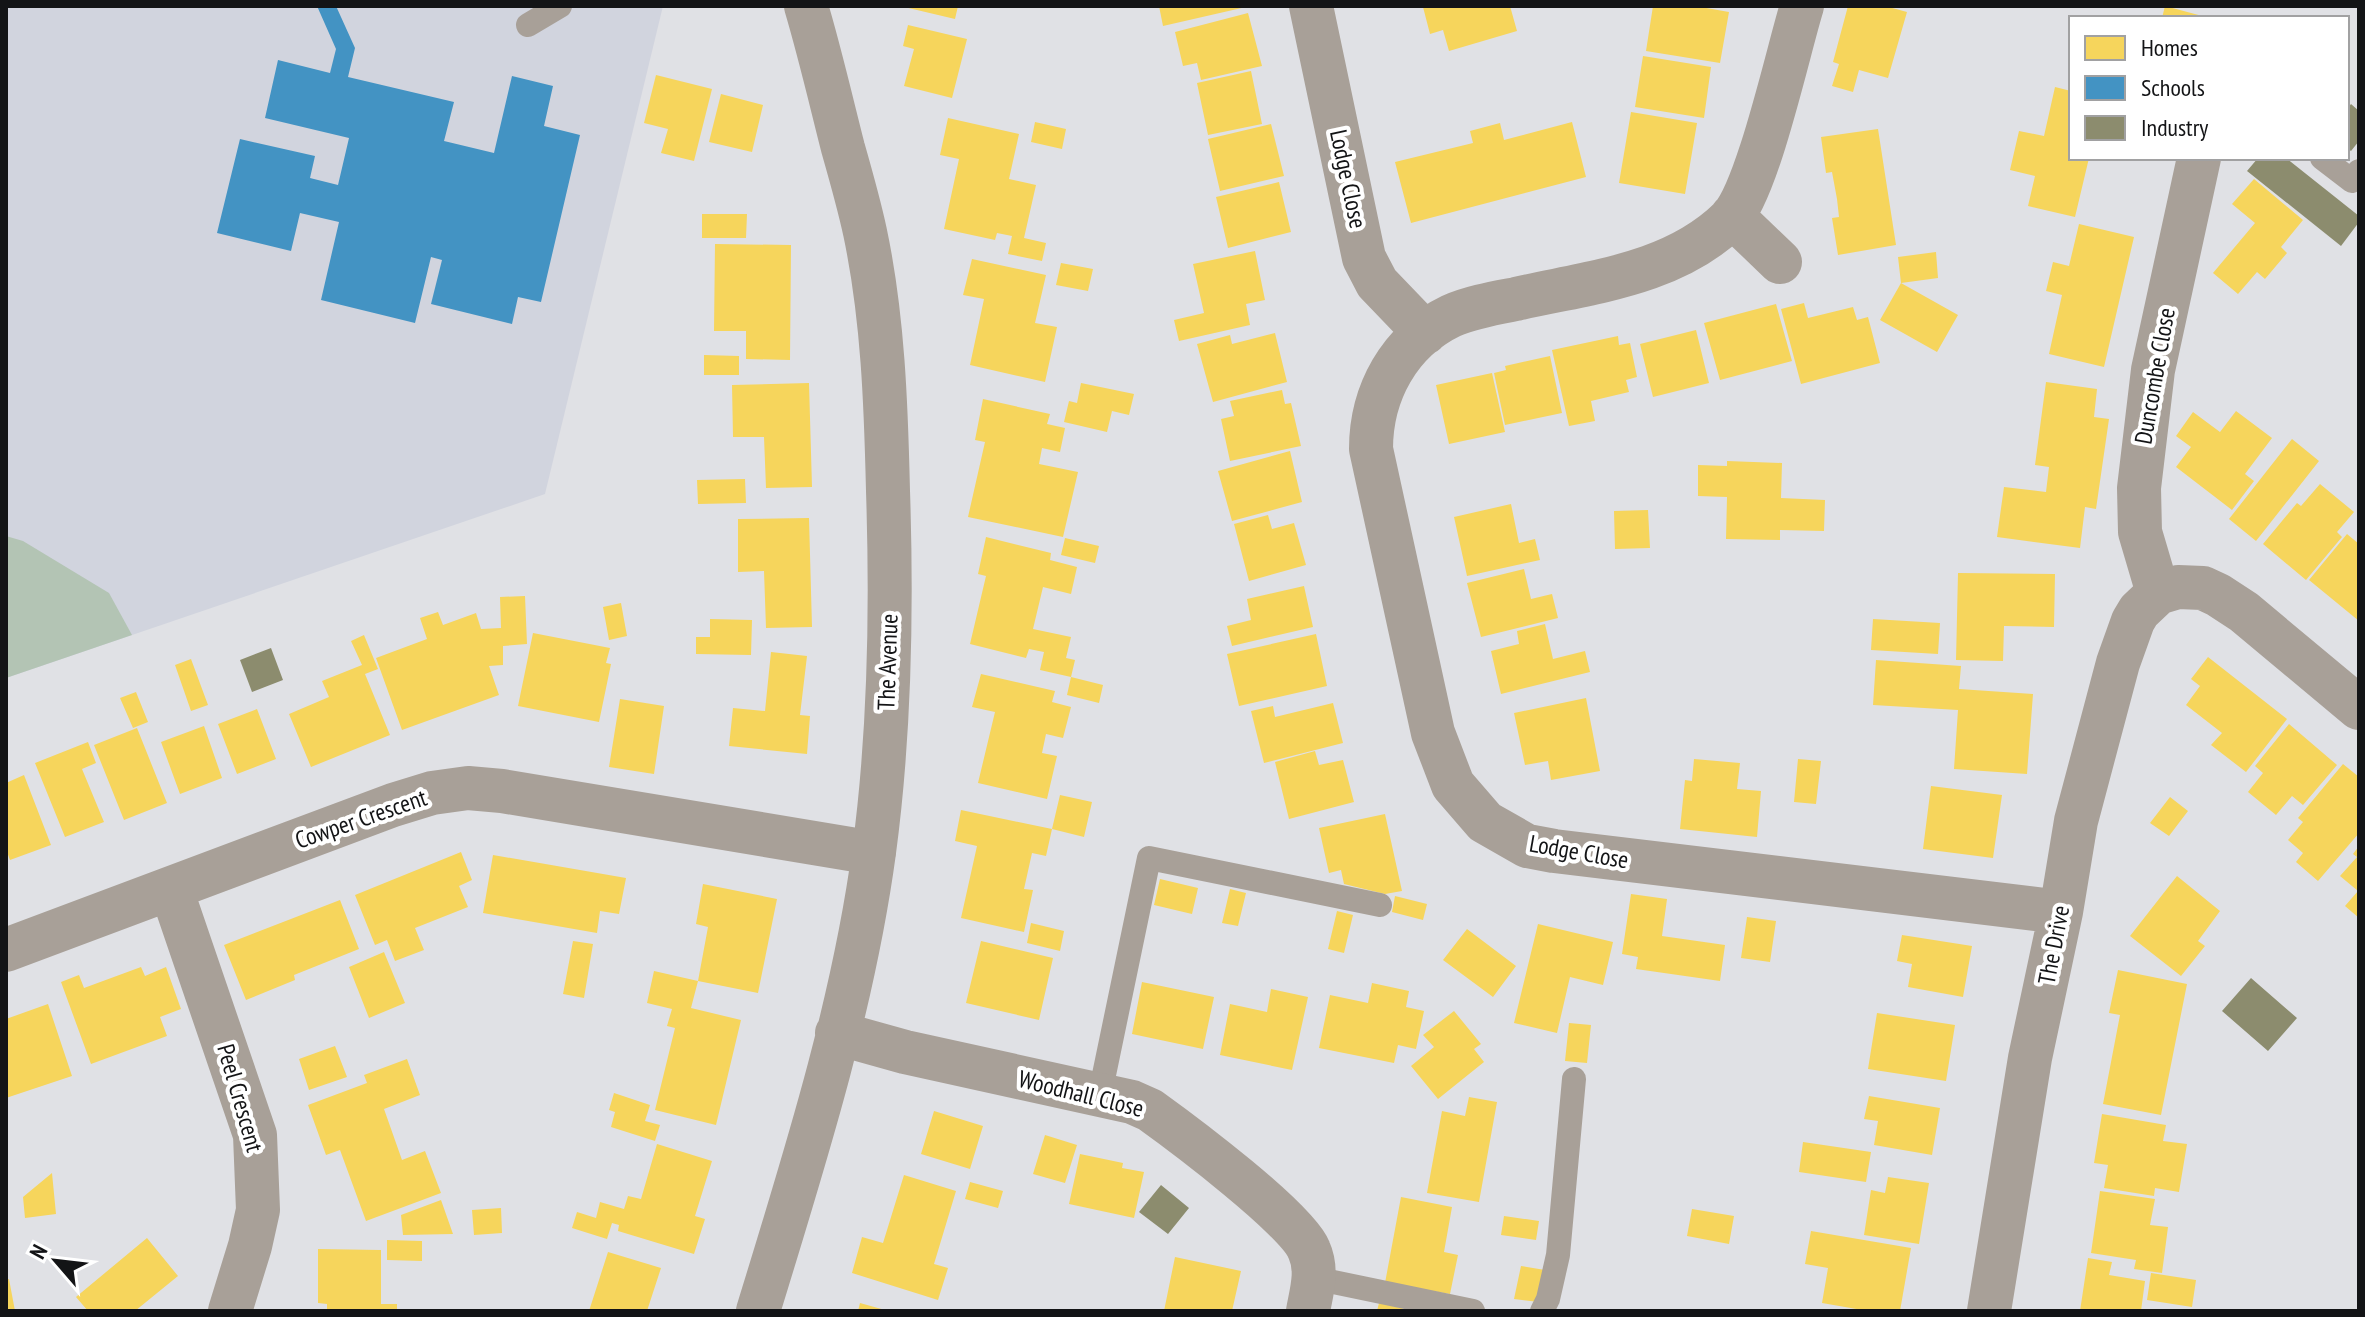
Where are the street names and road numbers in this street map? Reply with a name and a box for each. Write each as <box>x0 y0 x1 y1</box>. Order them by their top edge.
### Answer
street label: Lodge Close <box>1323 127 1374 231</box>
street label: Duncombe Close <box>2127 305 2182 447</box>
street label: The Avenue <box>870 613 905 711</box>
street label: Cowper Crescent <box>291 781 431 856</box>
street label: Lodge Close <box>1527 828 1631 875</box>
street label: The Drive <box>2031 903 2076 987</box>
street label: Peel Crescent <box>210 1040 271 1156</box>
street label: Woodhall Close <box>1015 1063 1147 1124</box>

